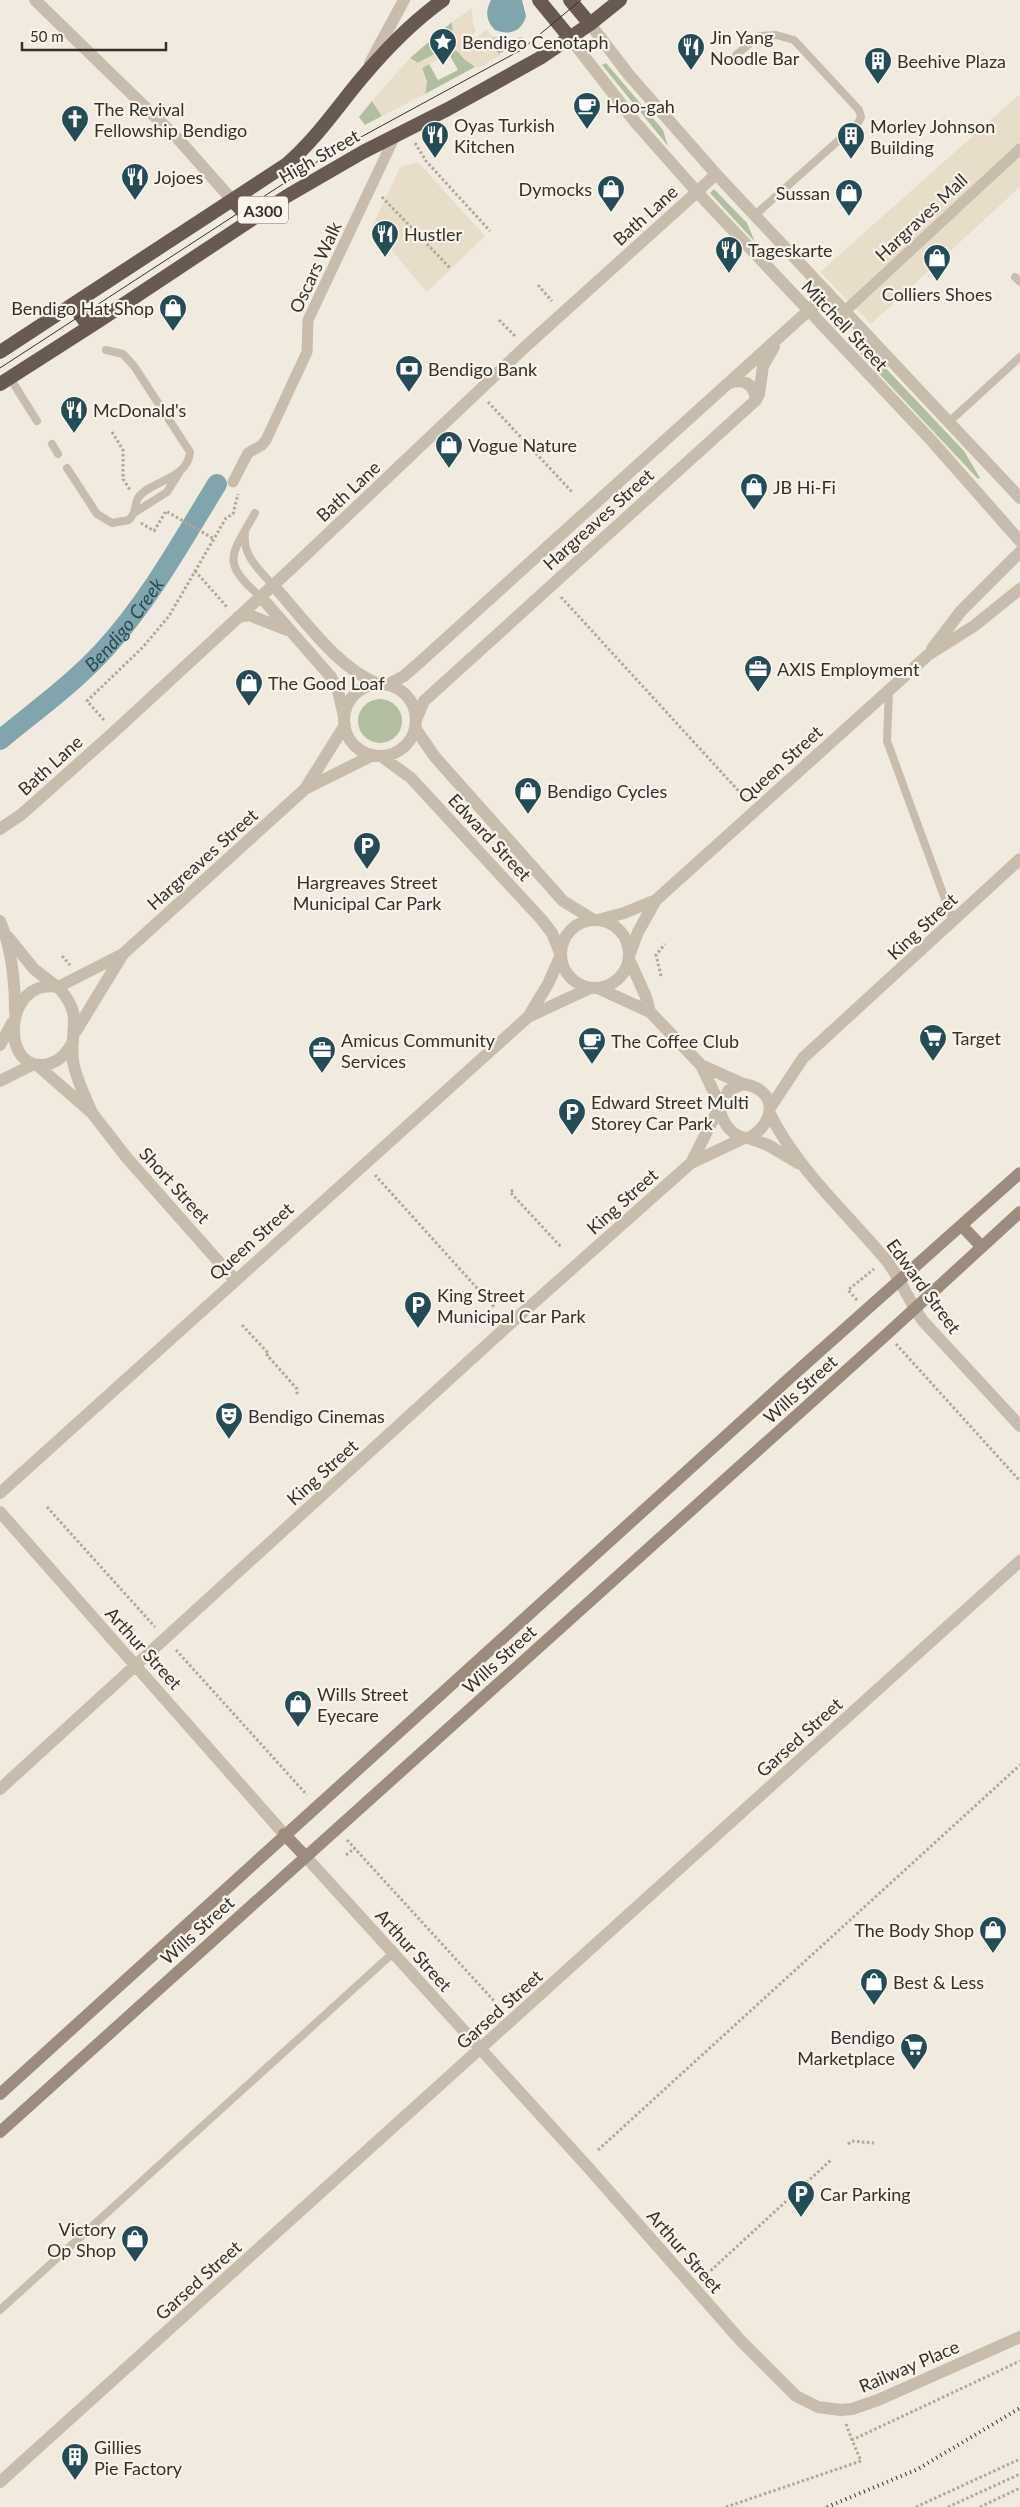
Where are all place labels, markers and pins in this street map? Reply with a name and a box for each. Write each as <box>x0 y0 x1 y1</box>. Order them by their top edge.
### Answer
place label: Jin Yang Noodle Bar <box>710 26 800 69</box>
place icon: Bendigo Cenotaph <box>428 27 458 66</box>
place label: Bendigo Cenotaph <box>462 31 608 53</box>
restaurant icon: Jin Yang Noodle Bar <box>676 32 706 71</box>
building icon: Beehive Plaza <box>863 46 893 85</box>
place label: Beehive Plaza <box>897 50 1006 72</box>
cafe icon: Hoo-gah <box>572 91 602 130</box>
place label: Hoo-gah <box>606 95 675 117</box>
place label: The Revival Fellowship Bendigo <box>94 98 247 141</box>
church icon: The Revival Fellowship Bendigo <box>60 104 90 143</box>
place label: Oyas Turkish Kitchen <box>454 114 555 157</box>
place label: Morley Johnson Building <box>870 115 995 158</box>
restaurant icon: Oyas Turkish Kitchen <box>420 120 450 159</box>
building icon: Morley Johnson Building <box>836 121 866 160</box>
restaurant icon: Jojoes <box>120 162 150 201</box>
place label: Jojoes <box>154 166 204 188</box>
shop icon: Dymocks <box>596 174 626 213</box>
place label: Dymocks <box>519 178 592 200</box>
shop icon: Sussan <box>834 178 864 217</box>
place label: Sussan <box>776 182 830 204</box>
restaurant icon: Hustler <box>370 219 400 258</box>
place label: Hustler <box>404 223 463 245</box>
restaurant icon: Tageskarte <box>714 235 744 274</box>
place label: Tageskarte <box>748 239 833 261</box>
shop icon: Colliers Shoes <box>922 243 952 282</box>
place label: Colliers Shoes <box>882 283 992 305</box>
shop icon: Bendigo Hat Shop <box>158 293 188 332</box>
place label: Bendigo Hat Shop <box>11 297 154 319</box>
bank icon: Bendigo Bank <box>394 354 424 393</box>
place label: Bendigo Bank <box>428 358 538 380</box>
restaurant icon: McDonald's <box>59 395 89 434</box>
place label: McDonald's <box>93 399 187 421</box>
shop icon: Vogue Nature <box>434 430 464 469</box>
place label: Vogue Nature <box>468 434 577 456</box>
shop icon: JB Hi-Fi <box>739 472 769 511</box>
place label: JB Hi-Fi <box>773 476 836 498</box>
office icon: AXIS Employment <box>743 654 773 693</box>
place label: AXIS Employment <box>777 658 920 680</box>
shop icon: The Good Loaf <box>234 668 264 707</box>
place label: The Good Loaf <box>268 672 385 694</box>
shop icon: Bendigo Cycles <box>513 776 543 815</box>
place label: Bendigo Cycles <box>547 780 668 802</box>
parking icon: Hargreaves Street Municipal Car Park <box>352 831 382 870</box>
place label: Hargreaves Street Municipal Car Park <box>293 871 442 914</box>
supermarket icon: Target <box>918 1023 948 1062</box>
cafe icon: The Coffee Club <box>577 1026 607 1065</box>
place label: Target <box>952 1027 1002 1049</box>
place label: Amicus Community Services <box>341 1029 496 1072</box>
place label: The Coffee Club <box>611 1030 739 1052</box>
office icon: Amicus Community Services <box>307 1035 337 1074</box>
place label: Edward Street Multi Storey Car Park <box>591 1091 749 1134</box>
parking icon: Edward Street Multi Storey Car Park <box>557 1097 587 1136</box>
place label: King Street Municipal Car Park <box>437 1284 587 1327</box>
parking icon: King Street Municipal Car Park <box>403 1290 433 1329</box>
theatre icon: Bendigo Cinemas <box>214 1401 244 1440</box>
place label: Bendigo Cinemas <box>248 1405 385 1427</box>
place label: Wills Street Eyecare <box>317 1683 409 1726</box>
shop icon: Wills Street Eyecare <box>283 1689 313 1728</box>
shop icon: The Body Shop <box>978 1915 1008 1954</box>
place label: The Body Shop <box>854 1919 974 1941</box>
shop icon: Best & Less <box>859 1967 889 2006</box>
place label: Best & Less <box>893 1971 984 1993</box>
place label: Bendigo Marketplace <box>797 2026 895 2069</box>
supermarket icon: Bendigo Marketplace <box>899 2032 929 2071</box>
parking icon: Car Parking <box>786 2179 816 2218</box>
place label: Car Parking <box>820 2183 911 2205</box>
place label: Victory Op Shop <box>47 2218 117 2261</box>
shop icon: Victory Op Shop <box>120 2224 150 2263</box>
place label: Gillies Pie Factory <box>94 2436 183 2479</box>
building icon: Gillies Pie Factory <box>60 2442 90 2481</box>

